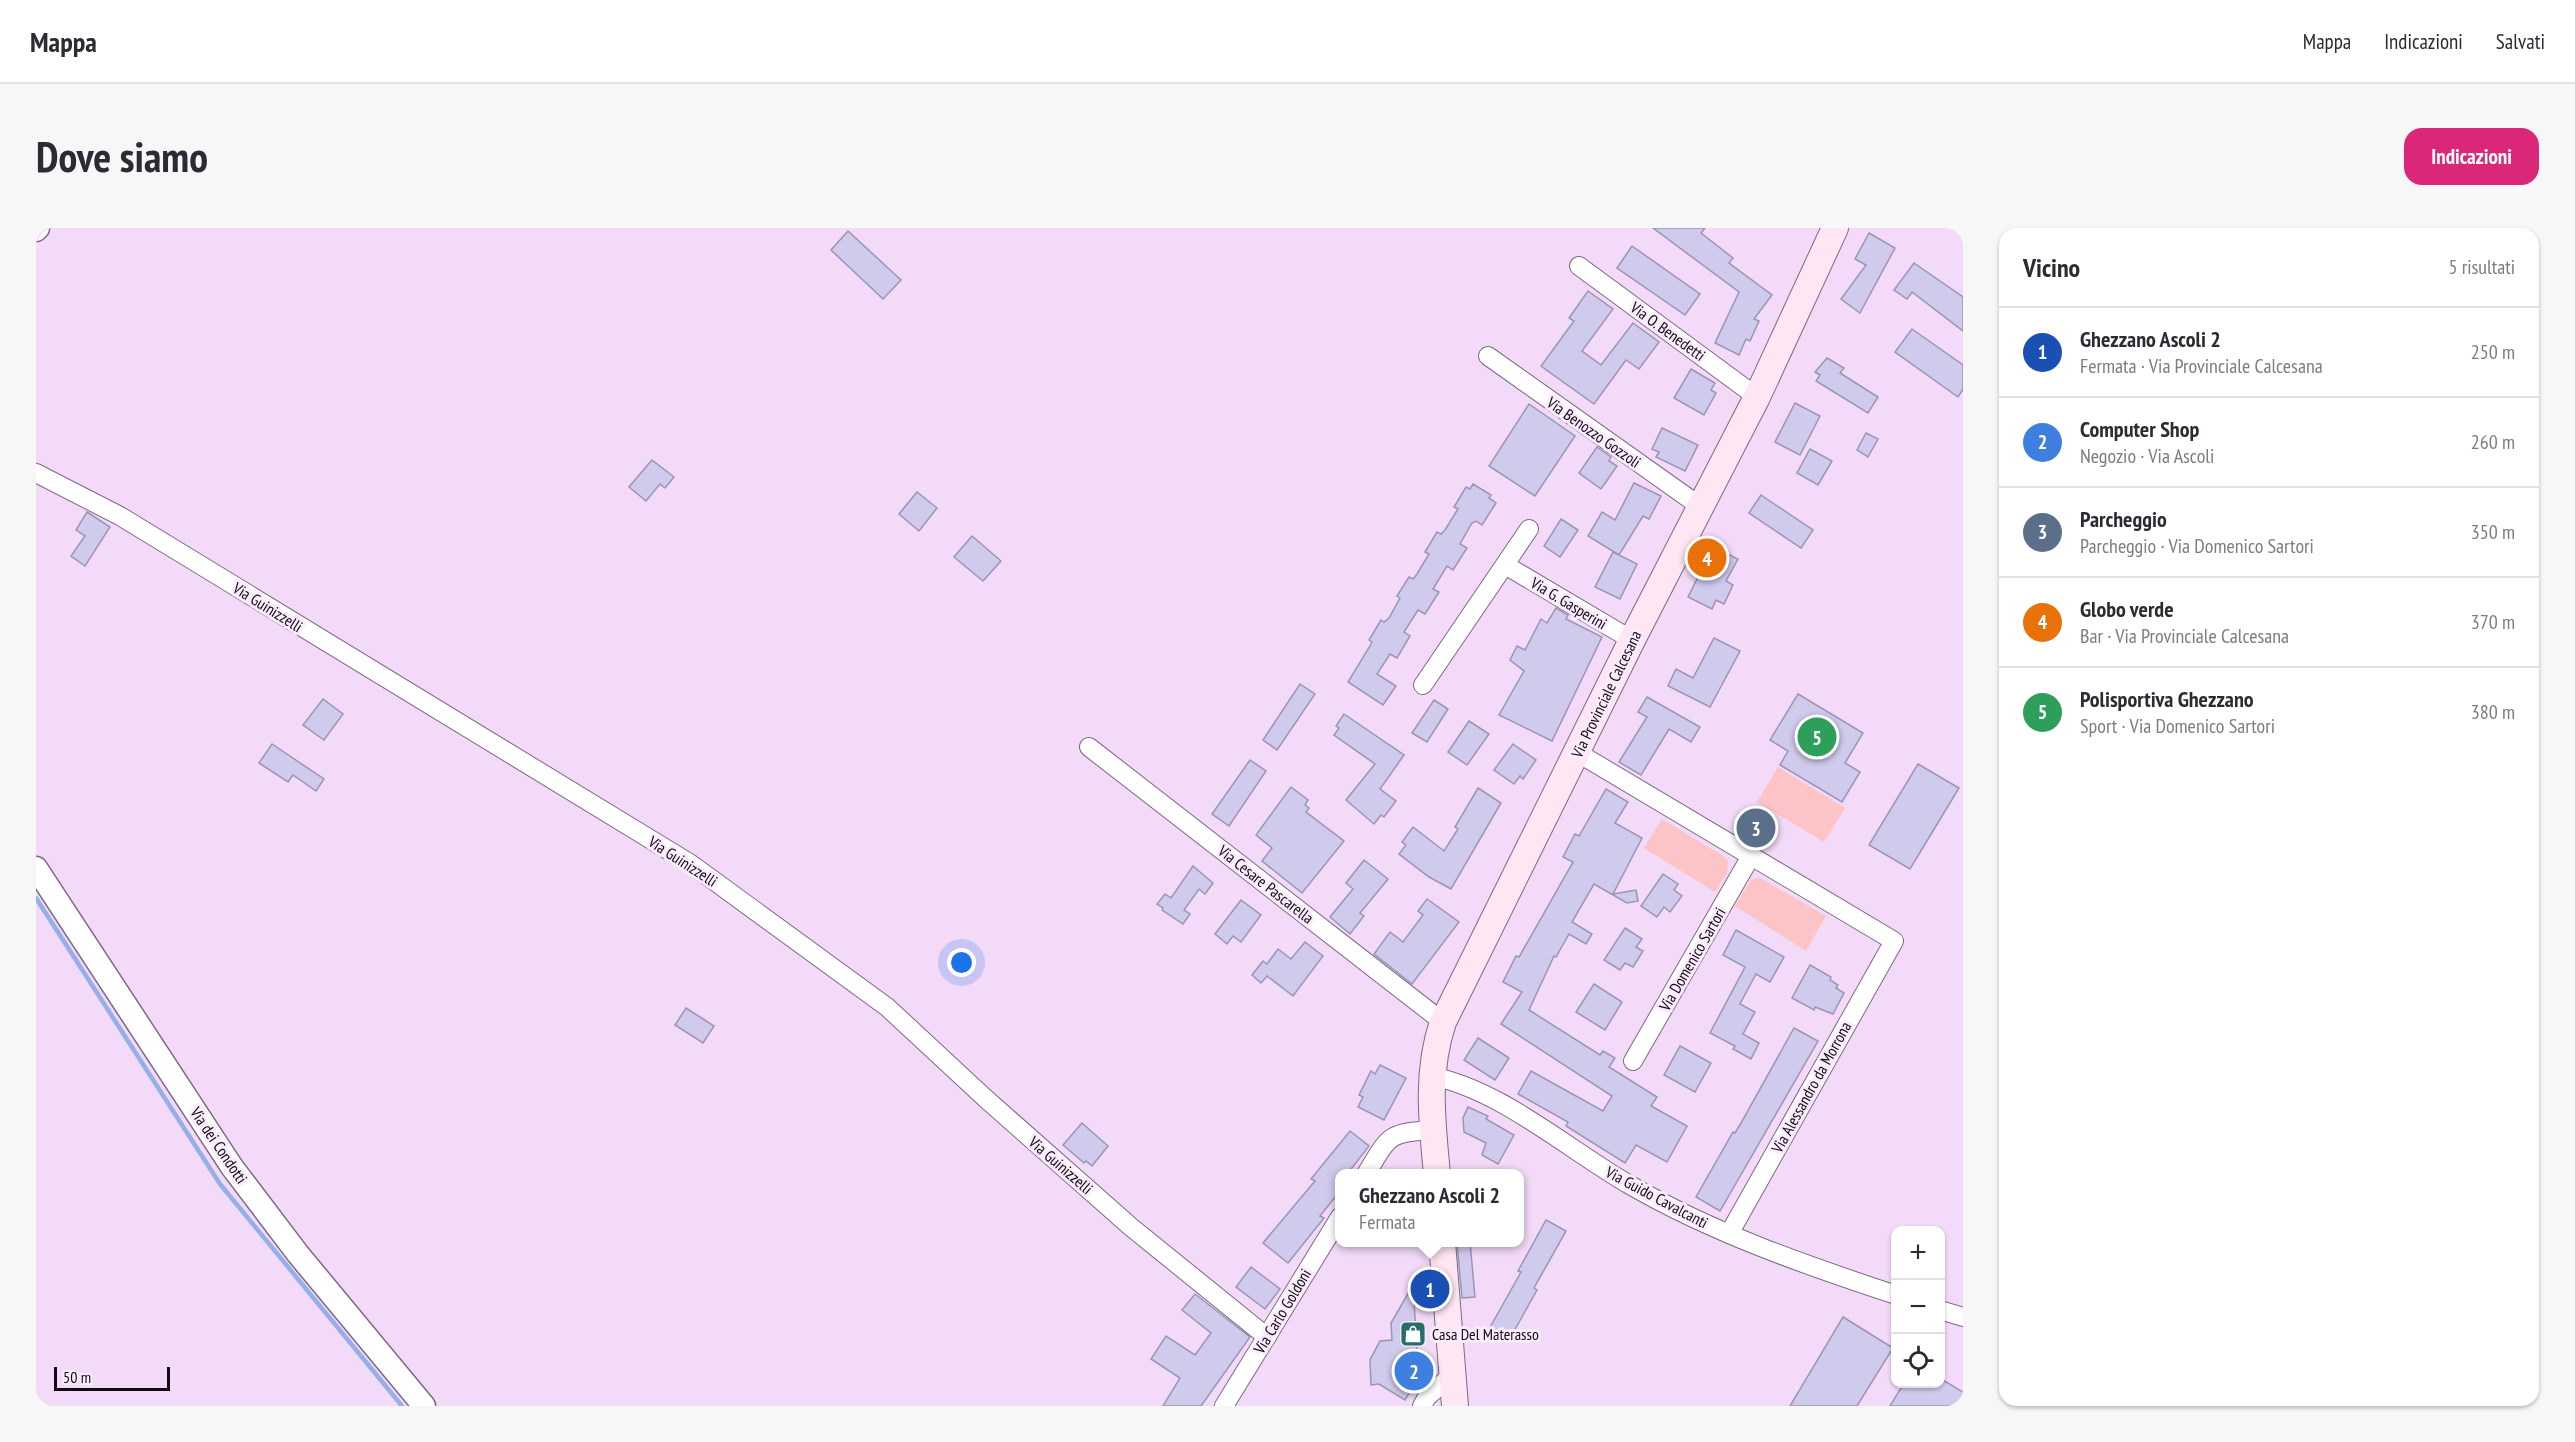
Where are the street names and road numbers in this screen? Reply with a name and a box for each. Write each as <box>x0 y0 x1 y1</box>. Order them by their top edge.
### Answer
street label: Via O. Benedetti <box>1626 297 1709 365</box>
street label: Via Benozzo Gozzoli <box>1542 392 1645 472</box>
street label: Via G. Gasperini <box>1526 572 1611 634</box>
street label: Via Guinizzelli <box>229 577 307 636</box>
street label: Via Provinciale Calcesana <box>1566 627 1645 762</box>
street label: Via Guinizzelli <box>644 831 721 891</box>
street label: Via Cesare Pascarella <box>1213 840 1318 928</box>
street label: Via Domenico Sartori <box>1654 904 1730 1015</box>
street label: Via Alessandro da Morrona <box>1766 1018 1855 1157</box>
street label: Via dei Condotti <box>186 1102 252 1187</box>
street label: Via Guinizzelli <box>1024 1131 1097 1198</box>
street label: Via Guido Cavalcanti <box>1602 1161 1712 1232</box>
street label: Via Carlo Goldoni <box>1248 1265 1315 1358</box>

